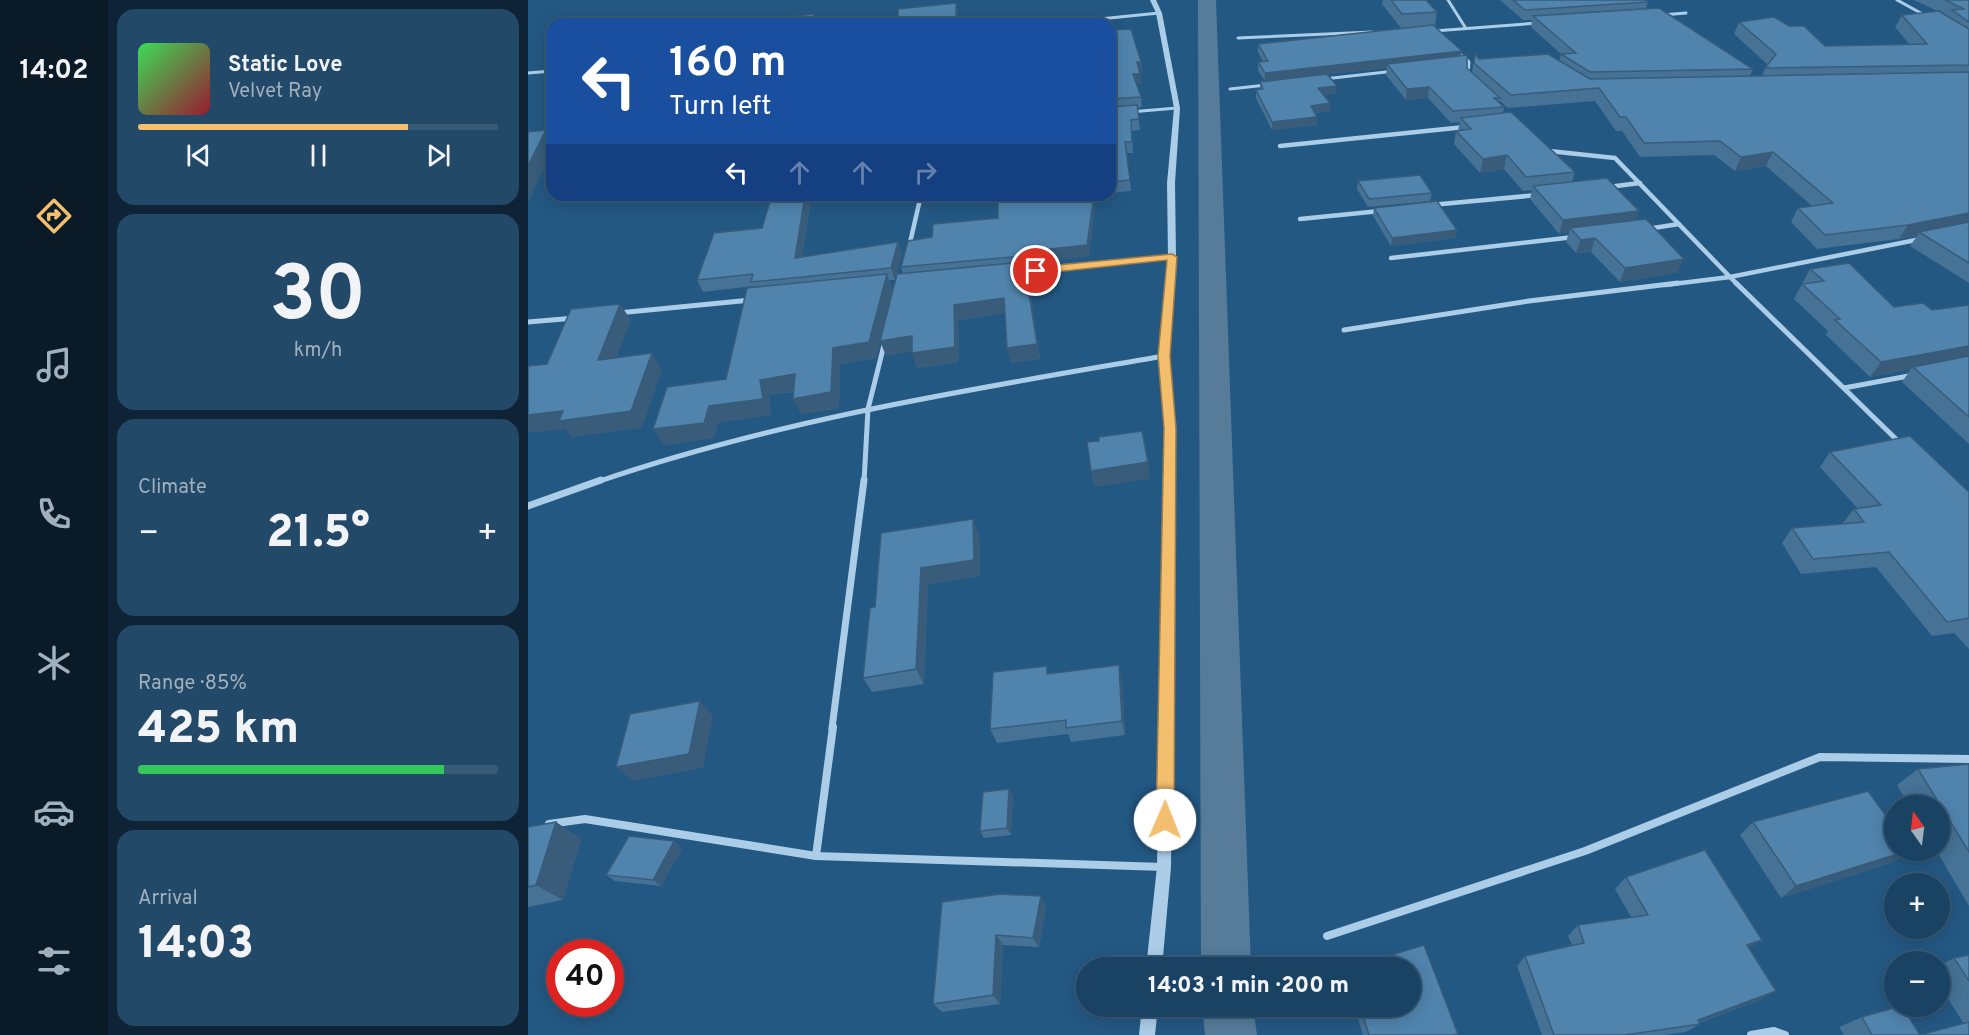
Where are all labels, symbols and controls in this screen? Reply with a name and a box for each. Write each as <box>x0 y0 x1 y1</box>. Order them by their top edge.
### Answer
text: 160 m <box>669 38 787 91</box>
icon: left <box>570 42 648 120</box>
text: Static Love <box>228 52 342 79</box>
text: 14:02 <box>20 54 89 88</box>
text: Velvet Ray <box>228 79 322 105</box>
text: Turn left <box>669 90 771 124</box>
icon: previous <box>182 139 215 172</box>
icon: pause <box>302 139 335 172</box>
icon: next <box>422 139 455 172</box>
icon: left <box>720 156 753 189</box>
icon: ahead <box>783 156 816 189</box>
icon: ahead <box>846 156 879 189</box>
icon: right <box>909 156 942 189</box>
icon: directions <box>33 195 75 237</box>
pin <box>1010 245 1061 296</box>
text: 30 <box>270 249 366 348</box>
icon: arrive <box>1019 254 1052 287</box>
text: km/h <box>294 338 342 364</box>
icon: music <box>33 344 75 386</box>
text: Climate <box>138 475 207 501</box>
icon: phone <box>33 493 75 535</box>
text: 21.5° <box>266 506 370 563</box>
text: − <box>138 514 159 556</box>
text: + <box>477 514 498 556</box>
icon: climate <box>33 642 75 684</box>
text: Range · 85% <box>138 671 247 697</box>
text: 425 km <box>138 702 299 759</box>
position arrow <box>1133 788 1197 852</box>
icon: car <box>33 791 75 833</box>
north arrow <box>1884 795 1950 861</box>
map controls <box>1884 795 1950 1017</box>
button: + <box>1884 873 1950 939</box>
text: Arrival <box>138 886 198 912</box>
text: 14:03 <box>138 917 254 974</box>
speed limit sign: 40 <box>546 939 624 1017</box>
icon: filters <box>33 940 75 982</box>
button: − <box>1884 951 1950 1017</box>
text: 14:03 · 1 min · 200 m <box>1148 973 1349 1000</box>

